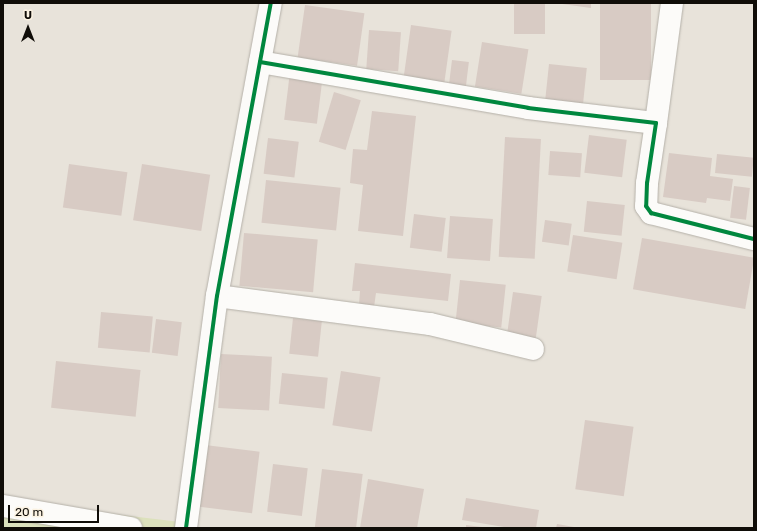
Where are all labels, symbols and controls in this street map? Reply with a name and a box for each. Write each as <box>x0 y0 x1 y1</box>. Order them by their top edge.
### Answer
north arrow <box>8 8 48 48</box>
text: U <box>24 9 32 22</box>
scale bar <box>10 497 101 523</box>
text: 20 m <box>15 505 43 519</box>

